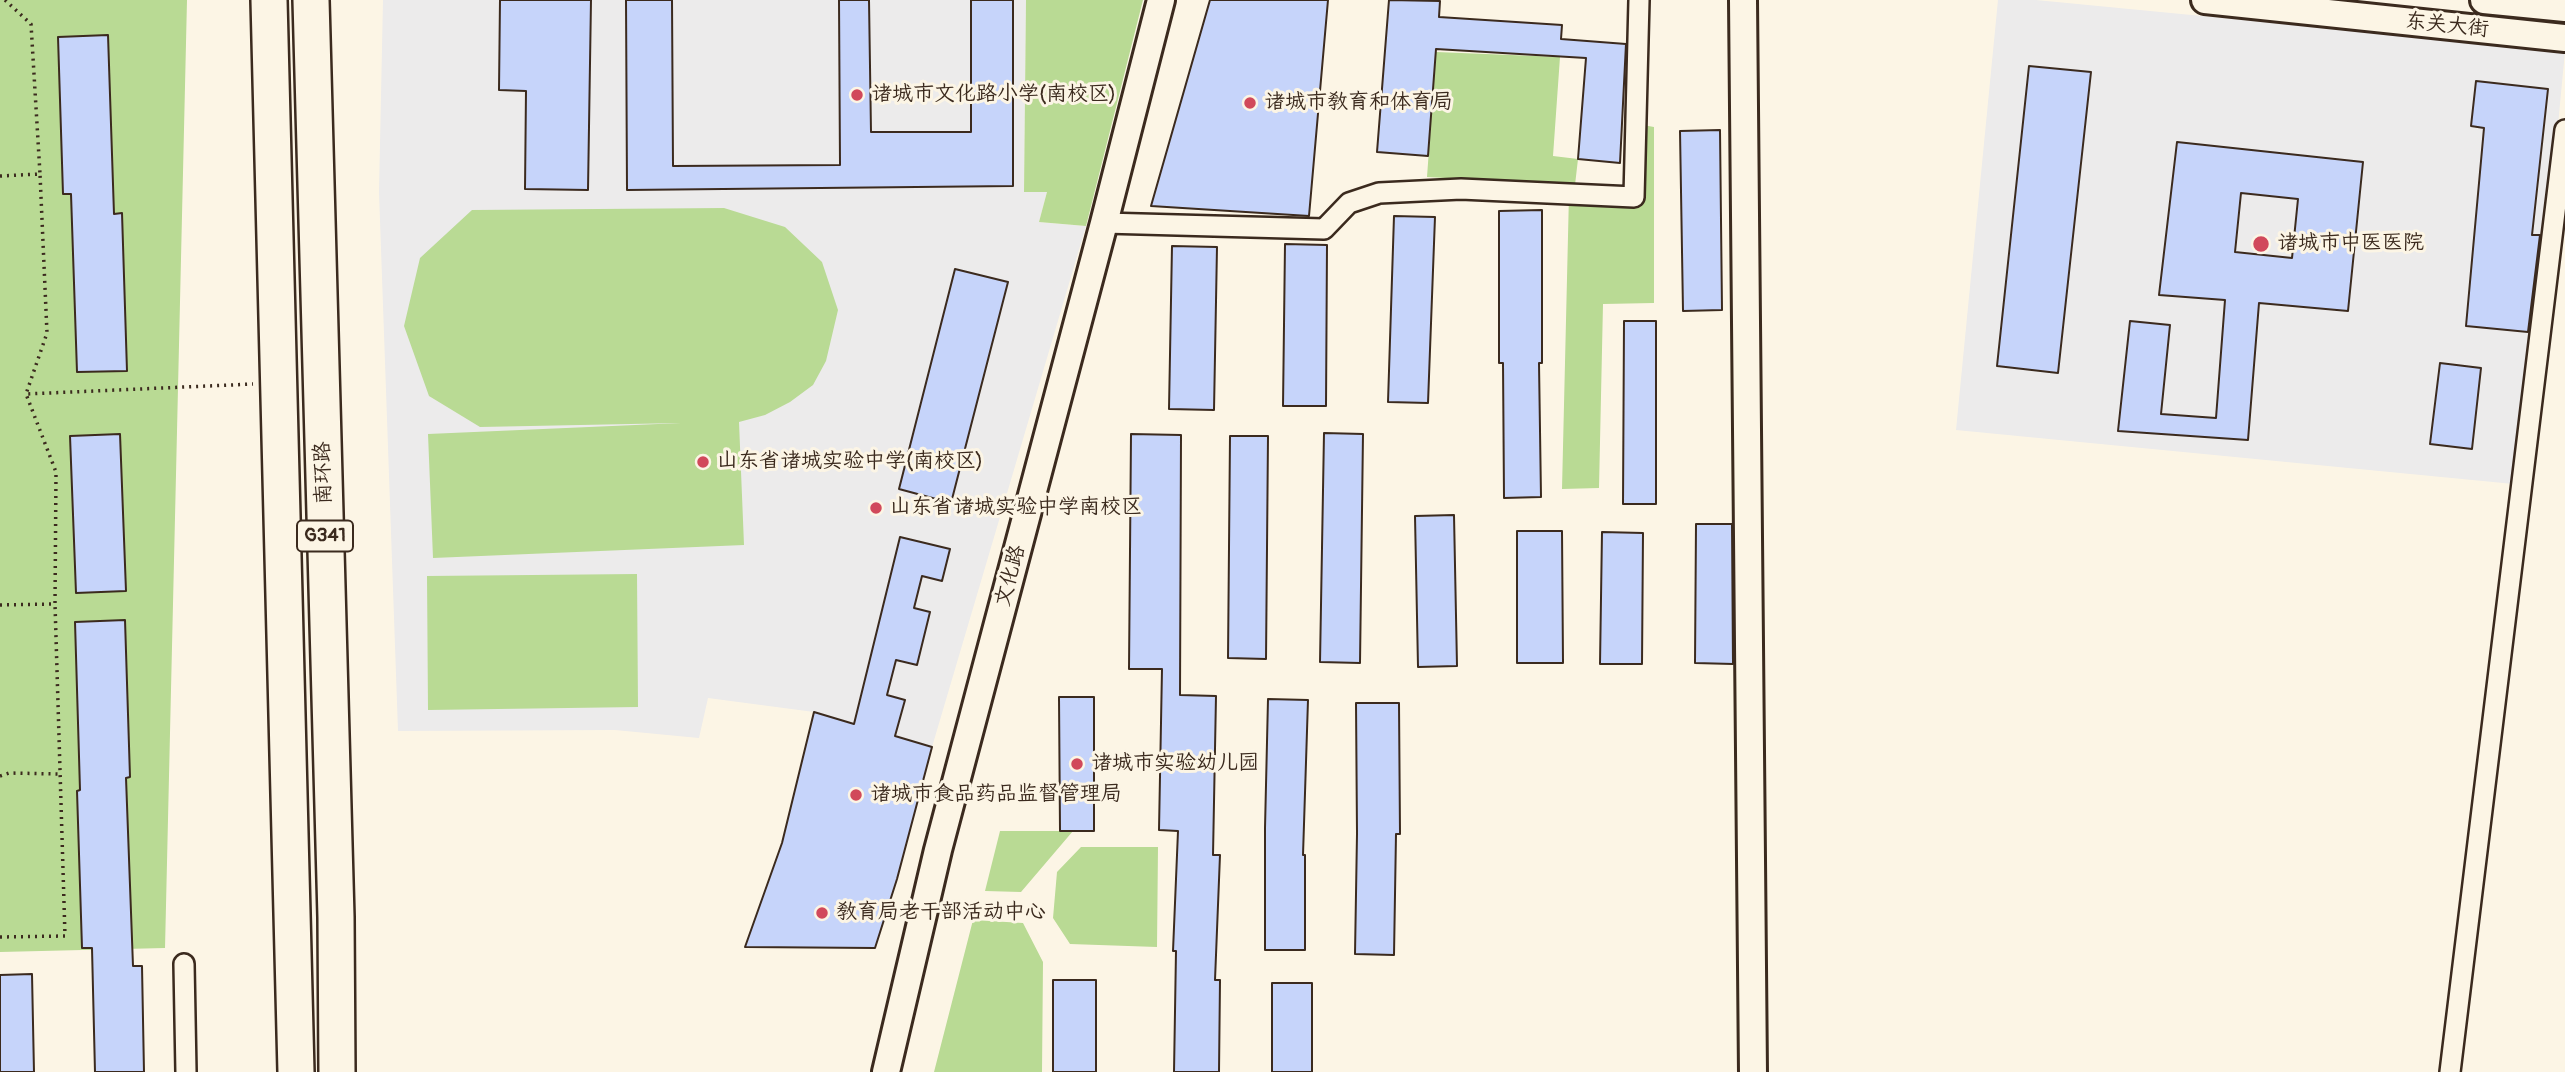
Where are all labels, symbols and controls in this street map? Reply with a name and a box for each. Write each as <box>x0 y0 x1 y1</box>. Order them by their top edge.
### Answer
street label: 东关大街 <box>2404 9 2490 43</box>
place label: 诸城市文化路小学(南校区) <box>871 82 1116 108</box>
marker: 诸城市文化路小学(南校区) <box>849 87 865 103</box>
place label: 诸城市教育和体育局 <box>1264 90 1453 116</box>
marker: 诸城市教育和体育局 <box>1242 95 1258 111</box>
place label: 诸城市中医医院 <box>2277 231 2424 257</box>
marker: 诸城市中医医院 <box>2251 234 2271 254</box>
street label: 南环路 <box>310 441 338 505</box>
place label: 山东省诸城实验中学(南校区) <box>717 449 983 475</box>
marker: 山东省诸城实验中学(南校区) <box>695 454 711 470</box>
place label: 山东省诸城实验中学南校区 <box>890 495 1142 521</box>
marker: 山东省诸城实验中学南校区 <box>868 500 884 516</box>
road number: G341 <box>297 520 353 552</box>
street label: 文化路 <box>991 542 1031 610</box>
place label: 诸城市实验幼儿园 <box>1091 751 1259 777</box>
marker: 诸城市实验幼儿园 <box>1069 756 1085 772</box>
place label: 诸城市食品药品监督管理局 <box>870 782 1122 808</box>
marker: 诸城市食品药品监督管理局 <box>848 787 864 803</box>
place label: 教育局老干部活动中心 <box>836 900 1046 926</box>
marker: 教育局老干部活动中心 <box>814 905 830 921</box>

